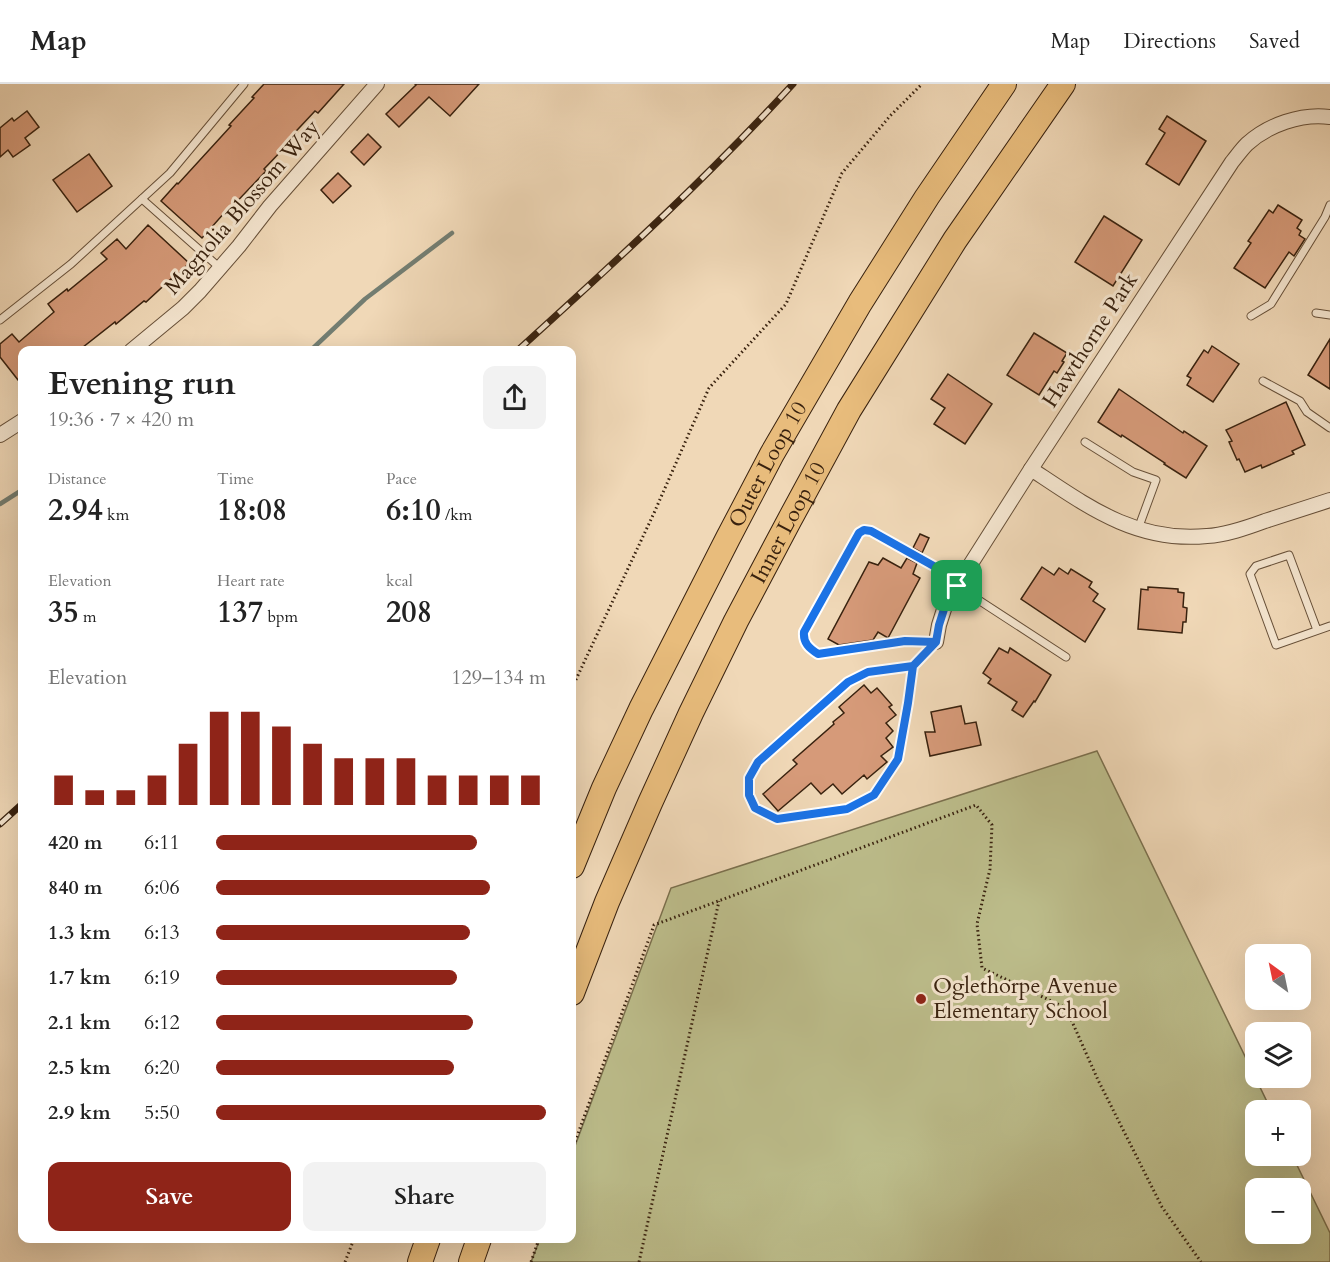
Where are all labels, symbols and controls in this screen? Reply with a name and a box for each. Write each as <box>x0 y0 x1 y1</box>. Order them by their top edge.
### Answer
text: Map <box>30 22 87 60</box>
text: Map <box>1050 27 1090 56</box>
text: Directions <box>1123 27 1216 56</box>
text: Saved <box>1249 27 1300 56</box>
street label: Magnolia Blossom Way <box>157 113 327 301</box>
street label: Hawthorne Park <box>1035 267 1145 413</box>
text: Evening run <box>48 361 236 406</box>
button: share <box>483 366 546 429</box>
street label: Outer Loop 10 <box>721 396 814 533</box>
text: 19:36 · 7 × 420 m <box>48 406 194 433</box>
street label: Inner Loop 10 <box>743 457 833 589</box>
text: Distance <box>48 468 106 490</box>
text: Time <box>217 468 254 490</box>
text: Pace <box>386 468 417 490</box>
text: 2.94 <box>48 490 103 531</box>
text: 18:08 <box>217 490 287 531</box>
text: 6:10 <box>386 490 441 531</box>
text: km <box>103 504 129 526</box>
text: /km <box>441 504 472 526</box>
pin <box>931 560 982 611</box>
icon: arrive <box>940 569 973 602</box>
text: Elevation <box>48 570 112 592</box>
text: Heart rate <box>217 570 285 592</box>
text: kcal <box>386 570 413 592</box>
text: 35 <box>48 592 79 633</box>
text: 137 <box>217 592 263 633</box>
text: 208 <box>386 592 432 633</box>
text: m <box>79 606 97 628</box>
text: bpm <box>263 606 298 628</box>
text: Elevation <box>48 664 127 691</box>
text: 129–134 m <box>451 664 546 691</box>
text: 420 m <box>48 829 103 856</box>
text: 6:11 <box>144 829 180 856</box>
text: 840 m <box>48 874 103 901</box>
text: 6:06 <box>144 874 180 901</box>
text: 1.3 km <box>48 919 111 946</box>
text: 6:13 <box>144 919 180 946</box>
north arrow <box>1245 944 1311 1010</box>
map controls <box>1245 944 1311 1244</box>
text: 1.7 km <box>48 964 111 991</box>
text: 6:19 <box>144 964 180 991</box>
place label: Oglethorpe Avenue Elementary School <box>933 971 1118 1026</box>
marker: Oglethorpe Avenue Elementary School <box>914 992 928 1006</box>
text: 2.1 km <box>48 1009 111 1036</box>
text: 6:12 <box>144 1009 180 1036</box>
button: layers <box>1245 1022 1311 1088</box>
text: 2.5 km <box>48 1054 111 1081</box>
text: 6:20 <box>144 1054 180 1081</box>
text: 2.9 km <box>48 1099 111 1126</box>
text: 5:50 <box>144 1099 180 1126</box>
button: + <box>1245 1100 1311 1166</box>
button: Save <box>48 1162 291 1231</box>
button: Share <box>303 1162 546 1231</box>
button: − <box>1245 1178 1311 1244</box>

